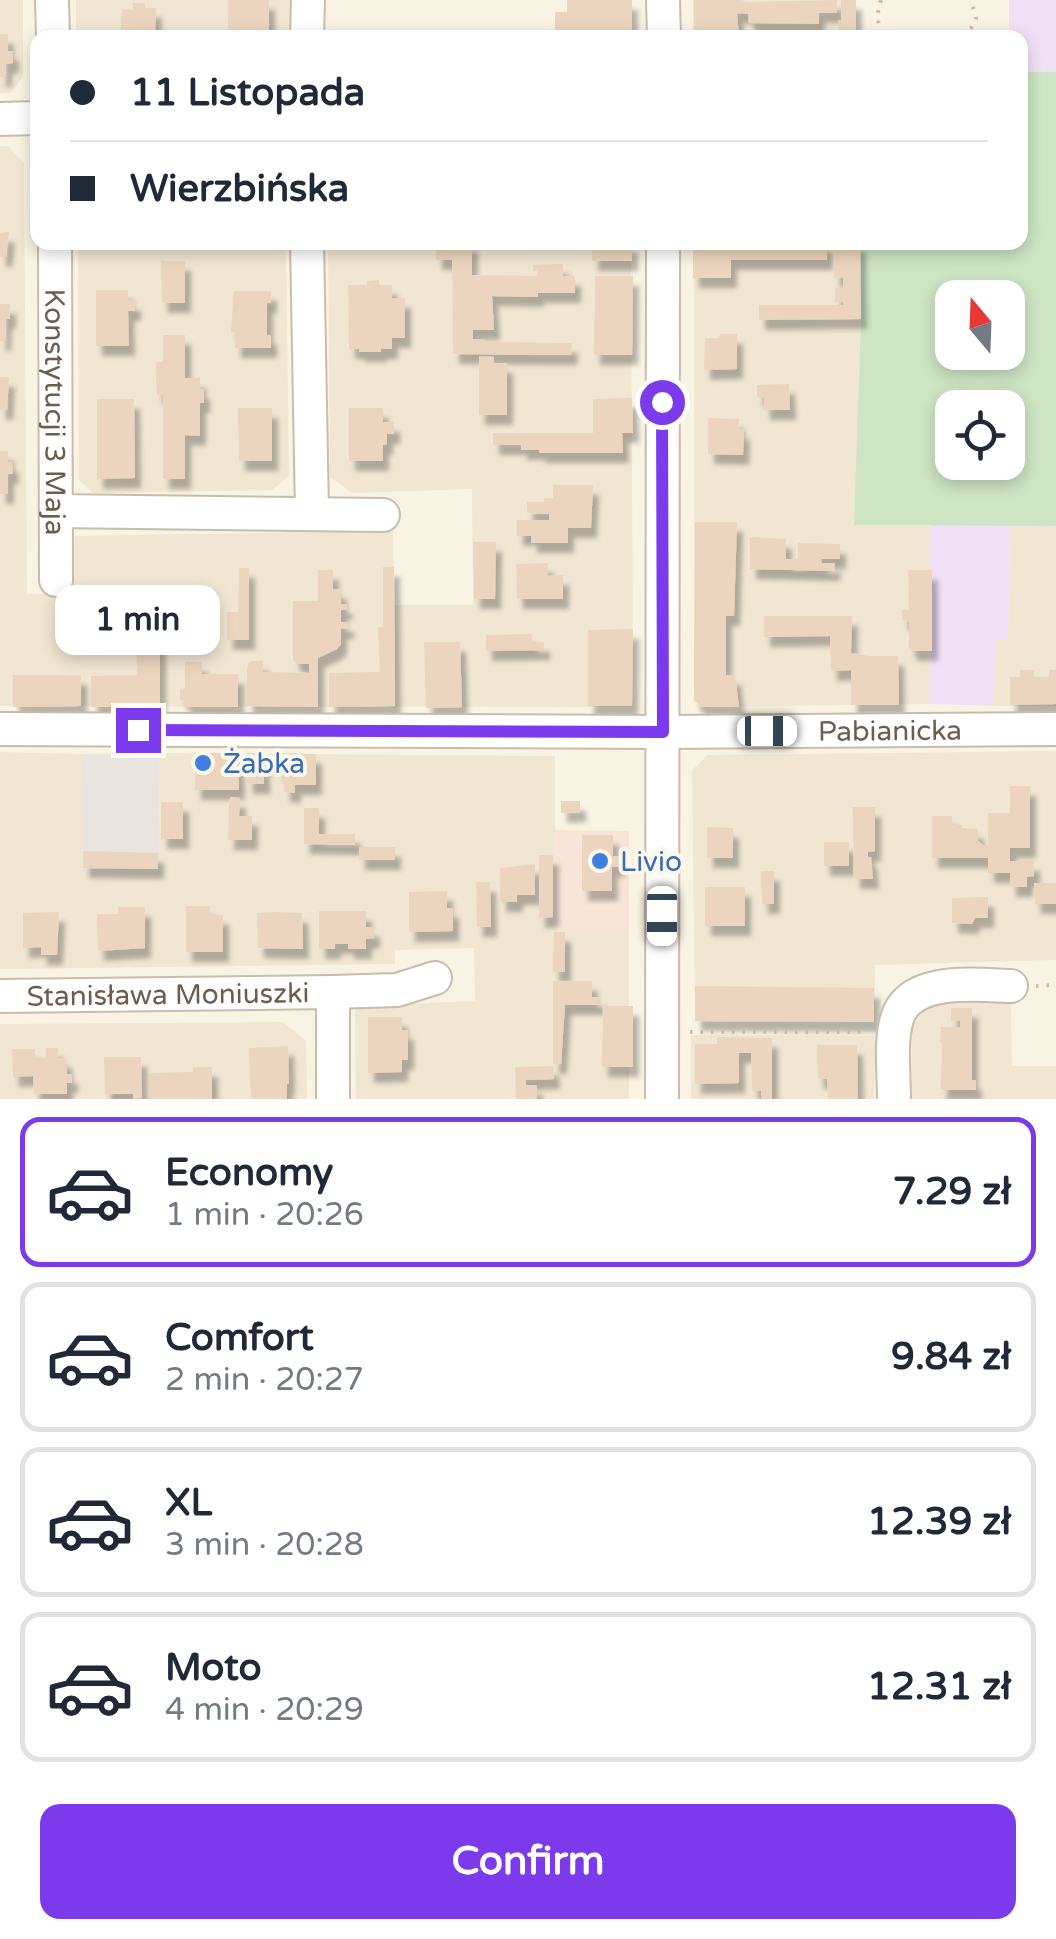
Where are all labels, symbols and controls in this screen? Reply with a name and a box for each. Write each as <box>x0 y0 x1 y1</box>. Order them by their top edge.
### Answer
text: 11 Listopada <box>130 70 365 116</box>
text: Wierzbińska <box>130 166 349 212</box>
north arrow <box>935 280 1025 370</box>
map controls <box>935 280 1025 480</box>
street label: Konstytucji 3 Maja <box>37 288 72 536</box>
route start <box>640 380 685 425</box>
button: locate <box>935 390 1025 480</box>
callout: 1 min <box>56 585 220 655</box>
text: 1 min <box>95 601 180 639</box>
route end <box>116 708 161 753</box>
street label: Pabianicka <box>818 714 962 749</box>
car <box>737 716 797 746</box>
place label: Żabka <box>223 747 305 781</box>
marker: Żabka <box>192 752 214 774</box>
place label: Livio <box>620 845 682 879</box>
marker: Livio <box>589 850 611 872</box>
car <box>647 886 677 946</box>
street label: Stanisława Moniuszki <box>26 976 310 1014</box>
icon: car <box>45 1147 135 1237</box>
text: Economy <box>165 1150 333 1196</box>
text: 7.29 zł <box>893 1169 1011 1215</box>
text: 1 min · 20:26 <box>165 1196 364 1234</box>
icon: car <box>45 1312 135 1402</box>
text: Comfort <box>165 1315 314 1361</box>
text: 9.84 zł <box>891 1334 1011 1380</box>
text: 2 min · 20:27 <box>165 1361 364 1399</box>
icon: car <box>45 1477 135 1567</box>
text: XL <box>165 1480 212 1526</box>
text: 12.39 zł <box>867 1499 1011 1545</box>
text: 3 min · 20:28 <box>165 1526 364 1564</box>
icon: car <box>45 1642 135 1732</box>
text: Moto <box>165 1645 261 1691</box>
text: 12.31 zł <box>867 1664 1011 1710</box>
text: 4 min · 20:29 <box>165 1691 364 1729</box>
button: Confirm <box>40 1804 1016 1919</box>

